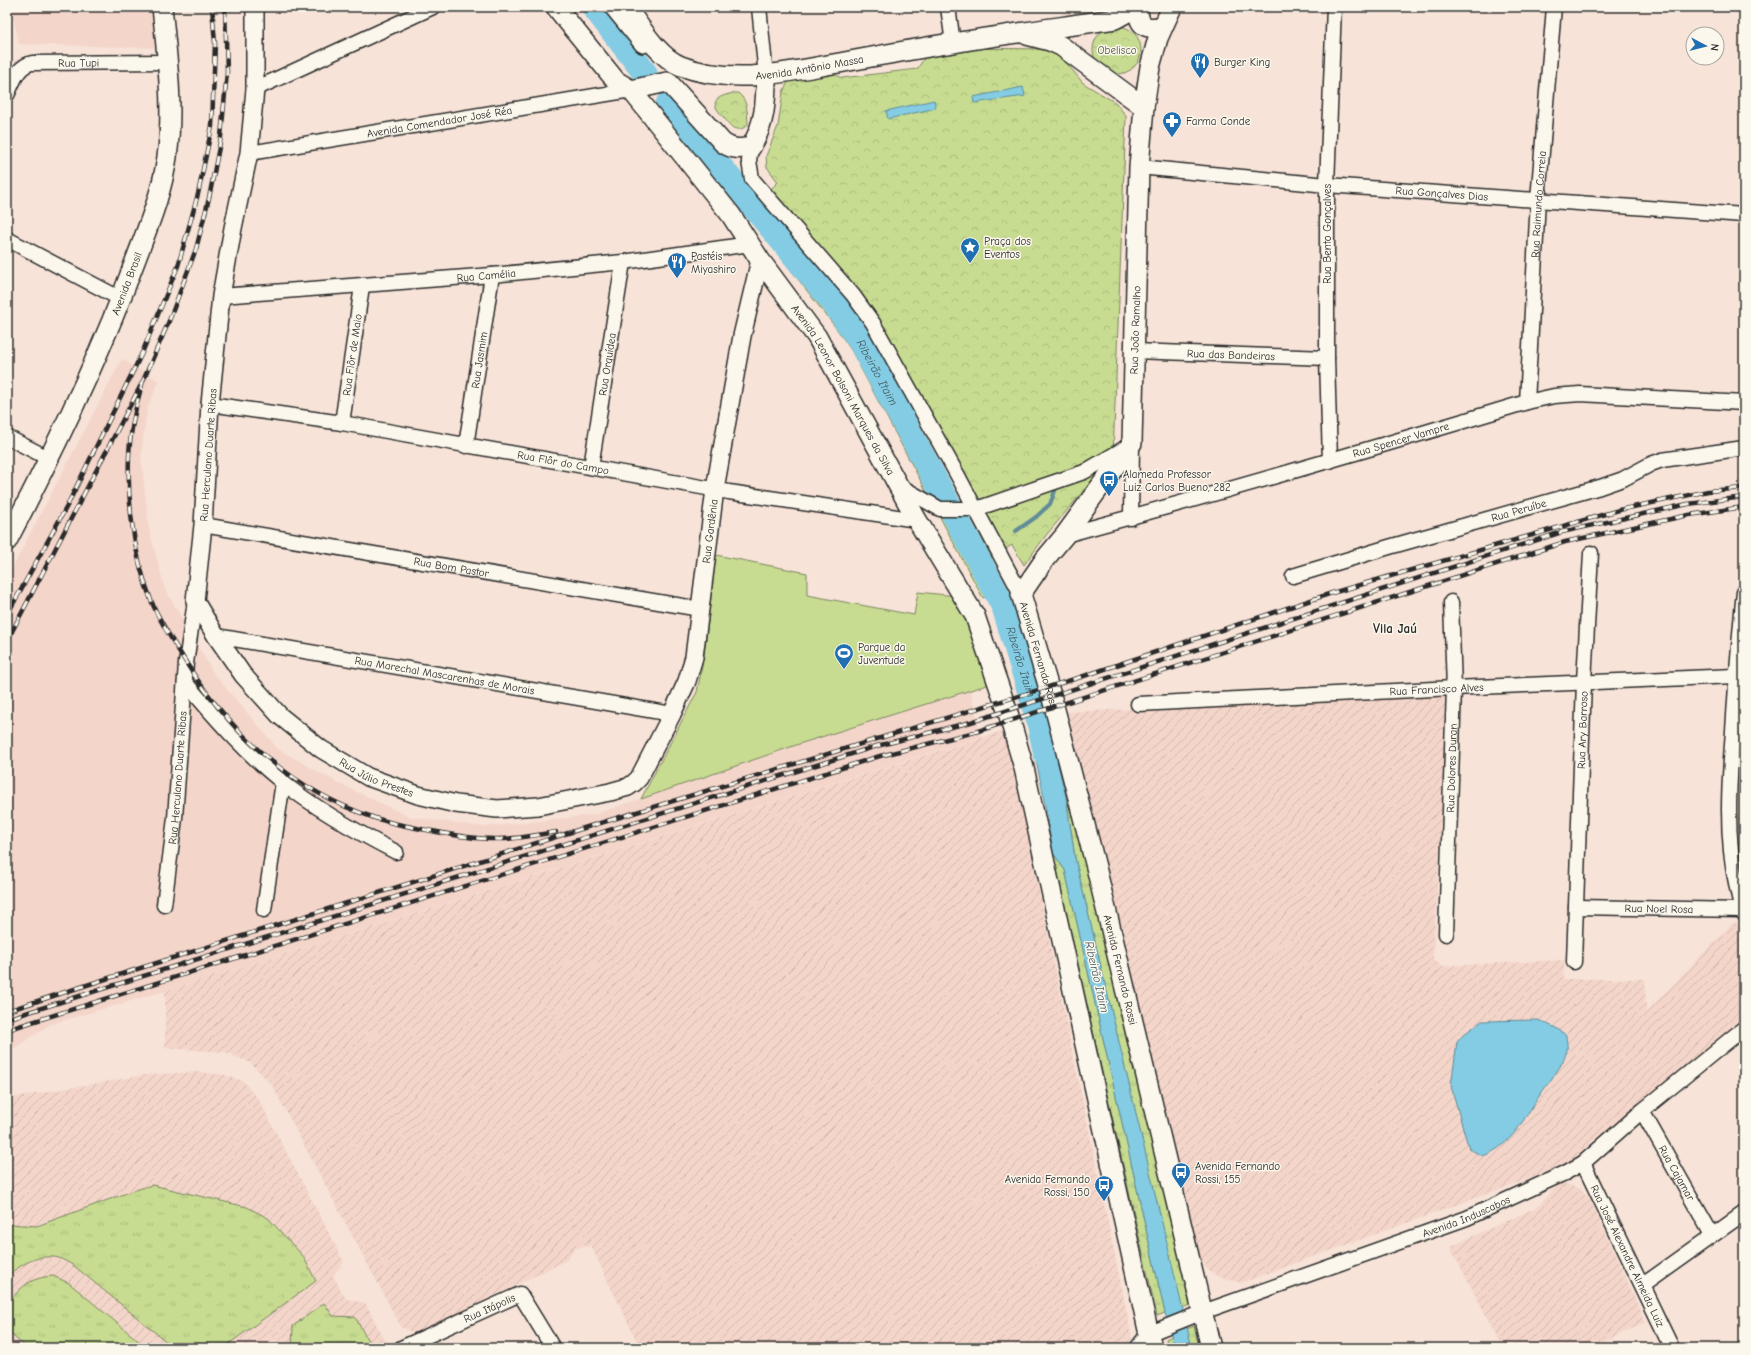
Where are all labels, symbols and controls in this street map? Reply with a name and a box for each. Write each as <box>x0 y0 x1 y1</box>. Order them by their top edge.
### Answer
north arrow <box>1685 26 1725 66</box>
text: N <box>1708 43 1721 52</box>
park label: Obelisco <box>1097 44 1137 57</box>
restaurant icon: Burger King <box>1189 51 1211 79</box>
street label: Avenida Antônio Massa <box>755 53 865 83</box>
place label: Burger King <box>1214 56 1270 69</box>
street label: Rua Tupi <box>58 57 99 70</box>
street label: Avenida Comendador José Réa <box>366 104 513 140</box>
pharmacy icon: Farma Conde <box>1161 110 1183 138</box>
place label: Farma Conde <box>1186 115 1251 128</box>
street label: Rua Raimundo Correia <box>1529 150 1549 258</box>
street label: Rua Bento Gonçalves <box>1321 184 1334 284</box>
street label: Rua Gonçalves Dias <box>1395 184 1489 204</box>
place label: Praça dos Eventos <box>984 235 1031 261</box>
place icon: Praça dos Eventos <box>959 236 981 264</box>
street label: Avenida Brasil <box>109 250 145 317</box>
place label: Pastéis Miyashiro <box>691 250 736 276</box>
restaurant icon: Pastéis Miyashiro <box>666 251 688 279</box>
street label: Rua Camélia <box>456 267 516 285</box>
street label: Rua João Ramalho <box>1127 285 1144 374</box>
street label: Avenida Leonor Bolsoni Marques da Silva <box>788 302 897 478</box>
street label: Rua Flôr de Maio <box>340 313 365 397</box>
street label: Rua Jasmim <box>469 331 490 390</box>
street label: Rua Orquídea <box>596 332 619 397</box>
water label: Ribeirão Itaim <box>853 337 901 408</box>
street label: Rua das Bandeiras <box>1187 347 1276 363</box>
street label: Rua Herculano Duarte Ribas <box>197 388 220 522</box>
street label: Rua Spencer Vampre <box>1351 420 1451 460</box>
street label: Rua Flôr do Campo <box>516 448 610 477</box>
place label: Alameda Professor Luiz Carlos Bueno, 282 <box>1123 468 1231 494</box>
bus stop icon: Alameda Professor Luiz Carlos Bueno, 282 <box>1098 469 1120 497</box>
street label: Rua Peruíbe <box>1490 496 1548 525</box>
street label: Rua Gardênia <box>700 498 721 564</box>
street label: Rua Bom Pastor <box>413 555 491 580</box>
street label: Avenida Fernando Rossi <box>1017 600 1061 712</box>
district label: Vila Jaú <box>1373 621 1417 636</box>
water label: Ribeirão Itaim <box>1003 625 1038 699</box>
place label: Parque da Juventude <box>858 641 906 667</box>
sports icon: Parque da Juventude <box>833 642 855 670</box>
street label: Rua Marechal Mascarenhas de Morais <box>354 654 536 697</box>
street label: Rua Francisco Alves <box>1389 681 1484 698</box>
street label: Rua Ary Barroso <box>1575 691 1591 769</box>
street label: Rua Herculano Duarte Ribas <box>166 710 190 845</box>
street label: Rua Dolores Duran <box>1444 723 1460 813</box>
street label: Rua Júlio Prestes <box>337 755 416 800</box>
street label: Rua Noel Rosa <box>1625 902 1693 916</box>
street label: Avenida Fernando Rossi <box>1101 913 1139 1026</box>
water label: Ribeirão Itaim <box>1082 940 1112 1014</box>
street label: Rua Cajamar <box>1656 1143 1698 1204</box>
place label: Avenida Fernando Rossi, 155 <box>1195 1160 1280 1186</box>
bus stop icon: Avenida Fernando Rossi, 155 <box>1170 1161 1192 1189</box>
place label: Avenida Fernando Rossi, 150 <box>1005 1173 1090 1199</box>
bus stop icon: Avenida Fernando Rossi, 150 <box>1093 1174 1115 1202</box>
street label: Rua José Alexandre Almeida Luiz <box>1588 1183 1667 1329</box>
street label: Avenida Induscabos <box>1421 1193 1513 1240</box>
street label: Rua Itápolis <box>462 1291 518 1326</box>

